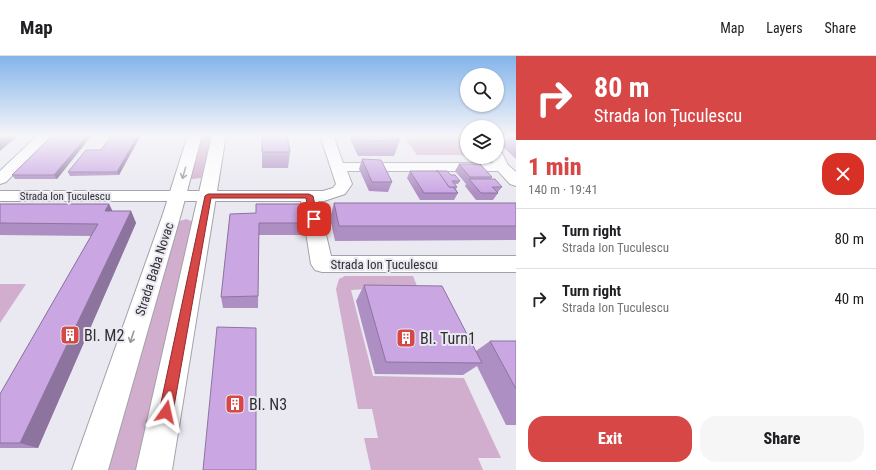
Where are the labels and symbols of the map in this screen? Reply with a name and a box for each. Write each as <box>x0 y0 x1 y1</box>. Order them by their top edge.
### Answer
one-way arrow <box>180 166 187 179</box>
street label: Strada Ion Țuculescu <box>20 190 110 203</box>
pin <box>297 202 331 236</box>
street label: Strada Baba Novac <box>132 221 177 318</box>
street label: Strada Ion Țuculescu <box>330 257 438 273</box>
building icon: Bl. M2 <box>59 324 81 346</box>
place label: Bl. M2 <box>84 326 124 345</box>
building icon: Bl. Turn1 <box>395 327 417 349</box>
place label: Bl. Turn1 <box>420 329 476 348</box>
one-way arrow <box>128 330 135 343</box>
position arrow <box>145 391 187 433</box>
building icon: Bl. N3 <box>224 393 246 415</box>
place label: Bl. N3 <box>249 395 287 414</box>

